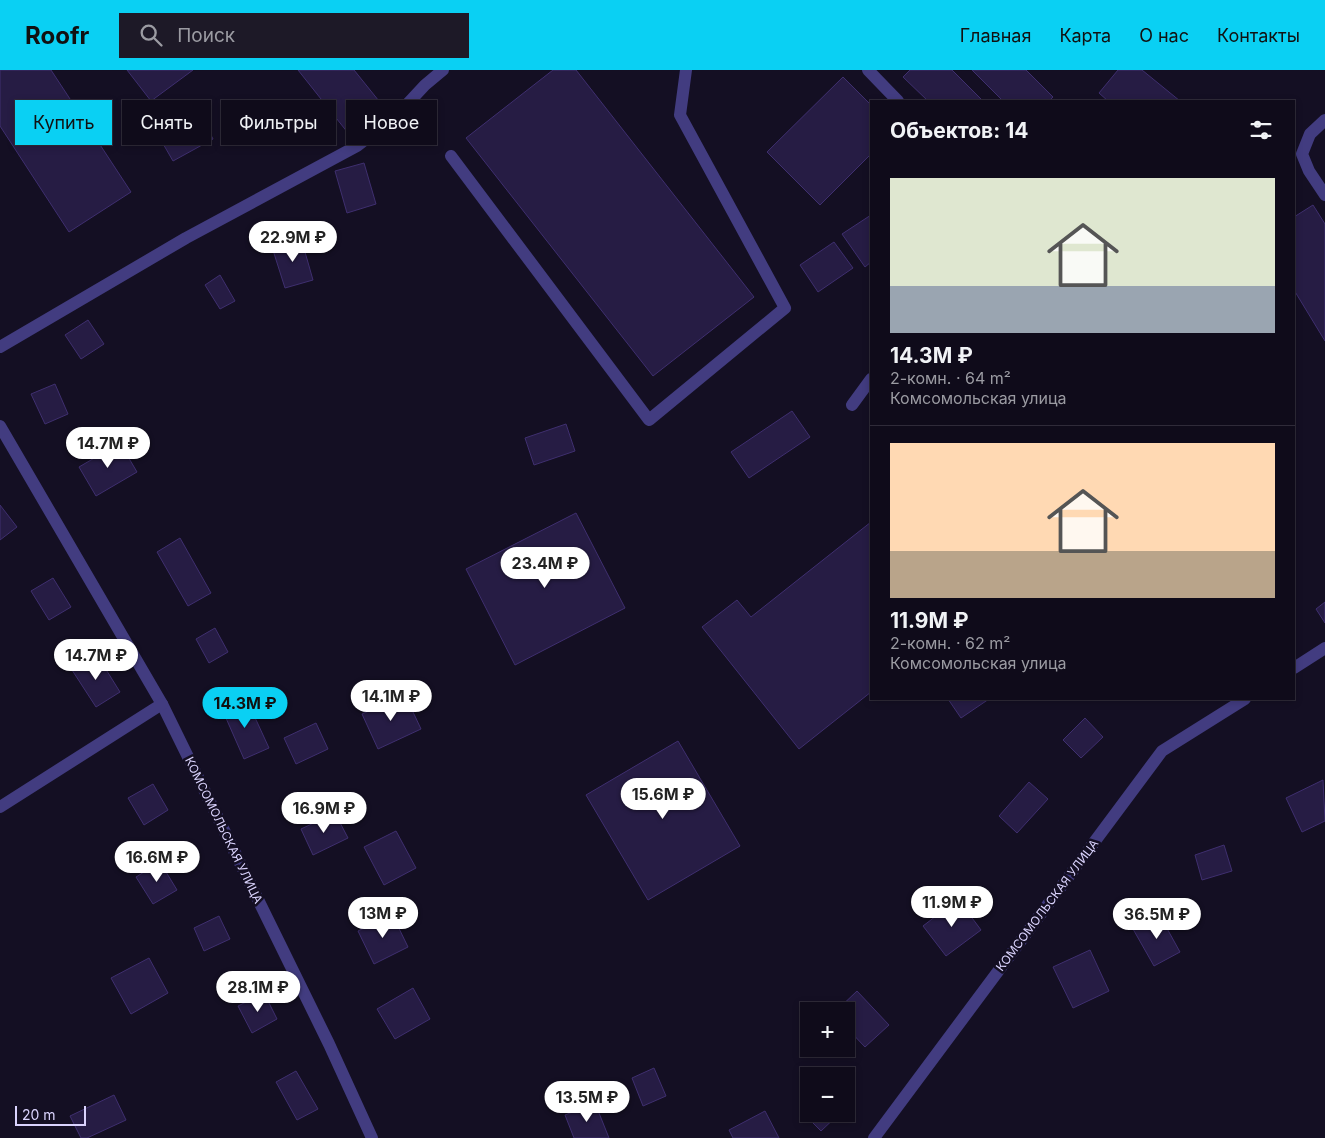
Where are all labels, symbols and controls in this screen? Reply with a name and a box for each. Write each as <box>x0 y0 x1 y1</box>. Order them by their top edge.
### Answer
search box <box>119 13 469 58</box>
text: Roofr <box>25 21 89 50</box>
icon: search <box>137 21 165 49</box>
text: Поиск <box>177 24 235 47</box>
text: Главная <box>960 25 1031 46</box>
text: Карта <box>1059 25 1111 46</box>
text: О нас <box>1139 25 1189 46</box>
text: Контакты <box>1217 25 1300 46</box>
chip: Купить <box>15 100 112 145</box>
chip: Снять <box>122 100 211 145</box>
chip: Фильтры <box>221 100 336 145</box>
chip: Новое <box>346 100 437 145</box>
icon: filters <box>1247 116 1275 144</box>
text: Объектов: 14 <box>890 118 1028 143</box>
icon: home <box>1038 210 1128 300</box>
pin: 22.9M ₽ <box>247 220 339 263</box>
text: 22.9M ₽ <box>260 227 326 247</box>
text: 14.3M ₽ <box>890 343 973 368</box>
text: 2-комн. · 64 m² <box>890 368 1011 388</box>
text: Комсомольская улица <box>890 388 1066 408</box>
pin: 14.7M ₽ <box>62 426 154 469</box>
text: 14.7M ₽ <box>77 433 139 453</box>
icon: home <box>1038 476 1128 566</box>
pin: 23.4M ₽ <box>499 546 591 589</box>
text: 23.4M ₽ <box>512 553 578 573</box>
text: 11.9M ₽ <box>890 608 969 633</box>
text: 2-комн. · 62 m² <box>890 633 1010 653</box>
pin: 14.7M ₽ <box>50 638 142 681</box>
text: 14.7M ₽ <box>65 645 127 665</box>
text: Комсомольская улица <box>890 653 1066 673</box>
pin: 14.1M ₽ <box>345 680 437 722</box>
pin: 14.3M ₽ <box>199 686 291 729</box>
text: 14.1M ₽ <box>362 686 420 706</box>
text: 14.3M ₽ <box>213 693 277 713</box>
street label: КОМСОМОЛЬСКАЯ УЛИЦА <box>182 754 266 906</box>
pin: 15.6M ₽ <box>617 778 709 820</box>
text: 15.6M ₽ <box>632 784 694 804</box>
pin: 16.9M ₽ <box>278 792 370 834</box>
text: 16.9M ₽ <box>293 798 355 818</box>
street label: КОМСОМОЛЬСКАЯ УЛИЦА <box>993 836 1101 974</box>
pin: 16.6M ₽ <box>111 840 203 883</box>
text: 16.6M ₽ <box>126 847 188 867</box>
pin: 11.9M ₽ <box>906 886 998 928</box>
text: 11.9M ₽ <box>922 892 982 912</box>
pin: 13M ₽ <box>348 896 418 939</box>
pin: 36.5M ₽ <box>1111 898 1203 940</box>
text: 13M ₽ <box>359 903 407 923</box>
text: 36.5M ₽ <box>1124 904 1190 924</box>
pin: 28.1M ₽ <box>212 970 304 1013</box>
text: 28.1M ₽ <box>227 977 289 997</box>
map controls <box>800 1002 855 1122</box>
button: + <box>800 1002 855 1057</box>
button: − <box>800 1067 855 1122</box>
pin: 13.5M ₽ <box>541 1080 633 1123</box>
text: 13.5M ₽ <box>556 1087 618 1107</box>
scale bar <box>15 1103 86 1126</box>
text: 20 m <box>22 1106 56 1123</box>

